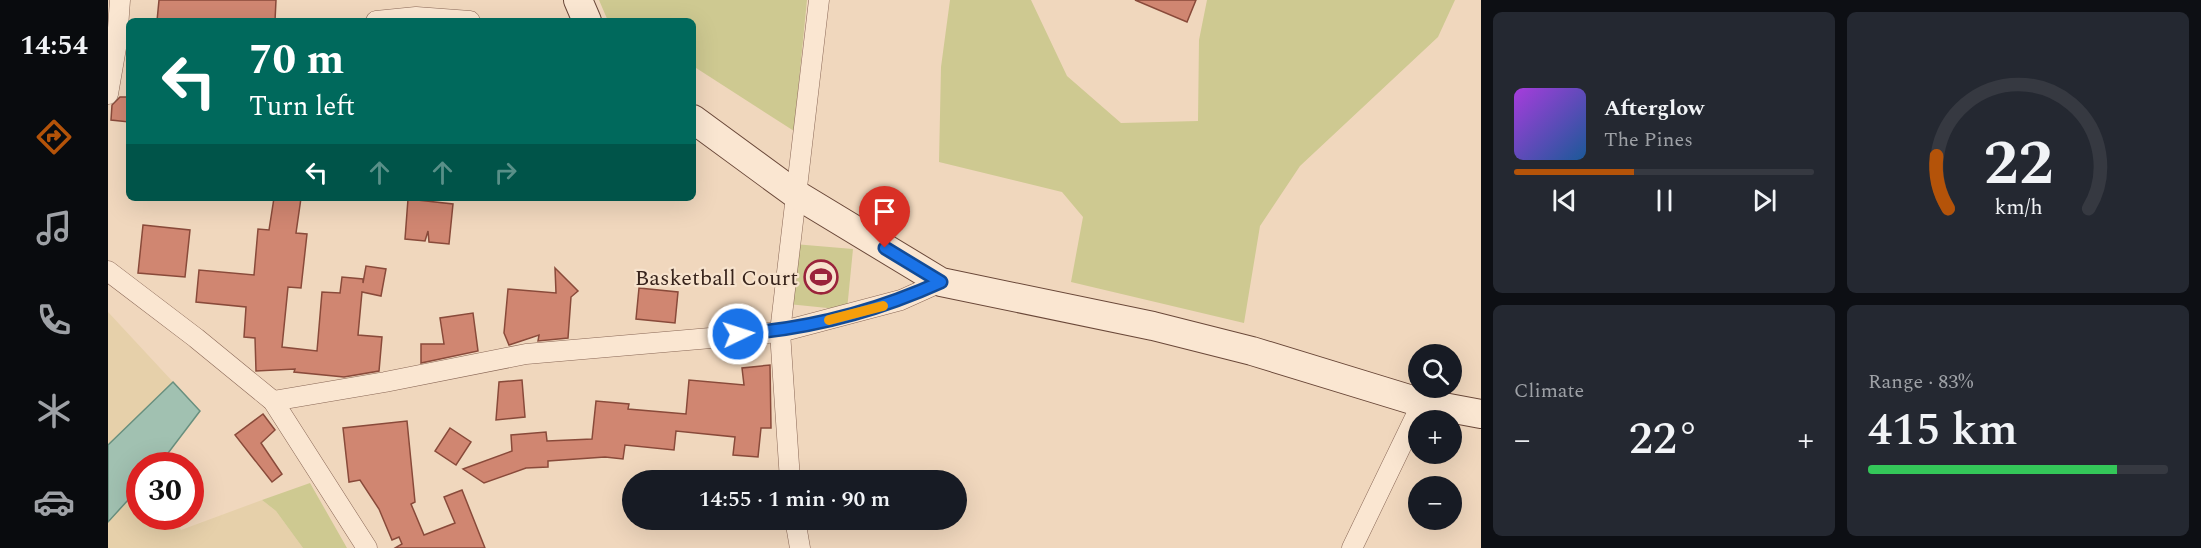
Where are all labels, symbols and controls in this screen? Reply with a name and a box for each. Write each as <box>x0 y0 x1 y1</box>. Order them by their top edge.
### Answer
text: 14:54 <box>20 25 88 67</box>
text: 70 m <box>249 29 344 92</box>
icon: left <box>150 42 228 120</box>
text: Turn left <box>249 86 355 128</box>
text: Afterglow <box>1604 92 1704 125</box>
icon: directions <box>33 116 75 158</box>
text: 22 <box>1983 118 2053 213</box>
text: The Pines <box>1604 125 1693 155</box>
icon: left <box>300 156 333 189</box>
icon: ahead <box>363 156 396 189</box>
icon: ahead <box>426 156 459 189</box>
icon: right <box>489 156 522 189</box>
icon: previous <box>1548 184 1581 217</box>
icon: pause <box>1648 184 1681 217</box>
icon: next <box>1748 184 1781 217</box>
pin <box>859 186 910 248</box>
text: km/h <box>1994 192 2042 225</box>
icon: arrive <box>868 195 901 228</box>
icon: music <box>33 207 75 249</box>
sports icon: Basketball Court <box>803 259 839 295</box>
place label: Basketball Court <box>635 262 798 295</box>
icon: phone <box>33 299 75 341</box>
position arrow <box>706 302 770 366</box>
map controls <box>1408 344 1462 530</box>
button: search <box>1408 344 1462 398</box>
text: Range · 83% <box>1868 367 1973 397</box>
text: Climate <box>1514 376 1584 406</box>
icon: climate <box>33 390 75 432</box>
text: 415 km <box>1868 396 2018 465</box>
text: 22° <box>1629 405 1699 474</box>
button: + <box>1408 410 1462 464</box>
text: − <box>1514 415 1531 465</box>
text: + <box>1798 415 1814 465</box>
speed limit sign: 30 <box>126 452 204 530</box>
button: − <box>1408 476 1462 530</box>
icon: car <box>33 481 75 523</box>
text: 14:55 · 1 min · 90 m <box>699 483 890 516</box>

